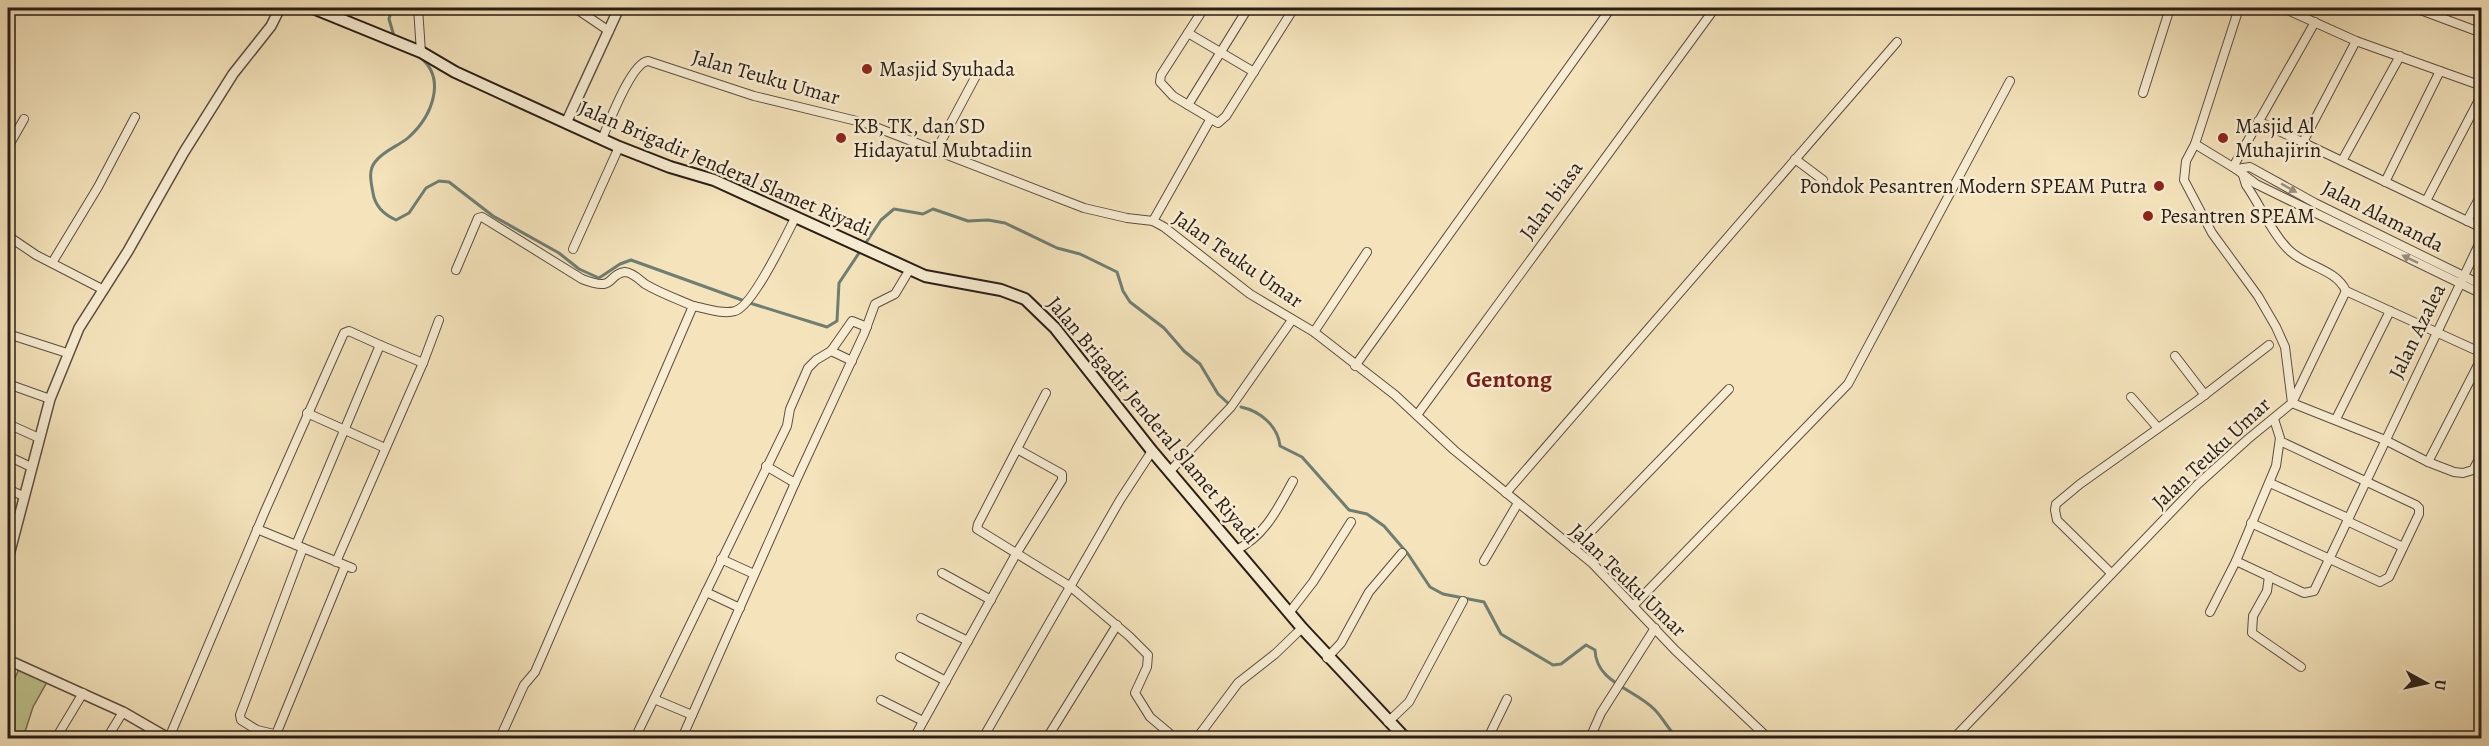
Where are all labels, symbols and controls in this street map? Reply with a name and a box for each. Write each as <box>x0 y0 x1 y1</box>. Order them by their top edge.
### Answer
street label: Jalan Teuku Umar <box>689 42 843 112</box>
place label: Masjid Syuhada <box>879 55 1015 83</box>
marker: Masjid Syuhada <box>860 62 874 76</box>
street label: Jalan Brigadir Jenderal Slamet Riyadi <box>574 94 876 242</box>
place label: KB, TK, dan SD Hidayatul Mubtadiin <box>853 112 1032 164</box>
place label: Masjid Al Muhajirin <box>2235 112 2321 164</box>
marker: KB, TK, dan SD Hidayatul Mubtadiin <box>834 131 848 145</box>
marker: Masjid Al Muhajirin <box>2216 131 2230 145</box>
street label: Jalan biasa <box>1513 155 1589 245</box>
place label: Pondok Pesantren Modern SPEAM Putra <box>1799 172 2147 200</box>
street label: Jalan Alamanda <box>2317 173 2449 259</box>
marker: Pondok Pesantren Modern SPEAM Putra <box>2152 179 2166 193</box>
one-way arrow <box>2281 183 2297 194</box>
place label: Pesantren SPEAM <box>2160 202 2315 230</box>
street label: Jalan Teuku Umar <box>1167 204 1309 314</box>
marker: Pesantren SPEAM <box>2141 209 2155 223</box>
one-way arrow <box>2401 255 2418 264</box>
street label: Jalan Azalea <box>2382 279 2452 383</box>
street label: Jalan Brigadir Jenderal Slamet Riyadi <box>1041 290 1265 550</box>
district label: Gentong <box>1466 363 1553 395</box>
street label: Jalan Teuku Umar <box>2146 391 2276 515</box>
street label: Jalan Teuku Umar <box>1563 517 1693 643</box>
north arrow <box>2396 653 2456 713</box>
text: U <box>2428 678 2451 692</box>

